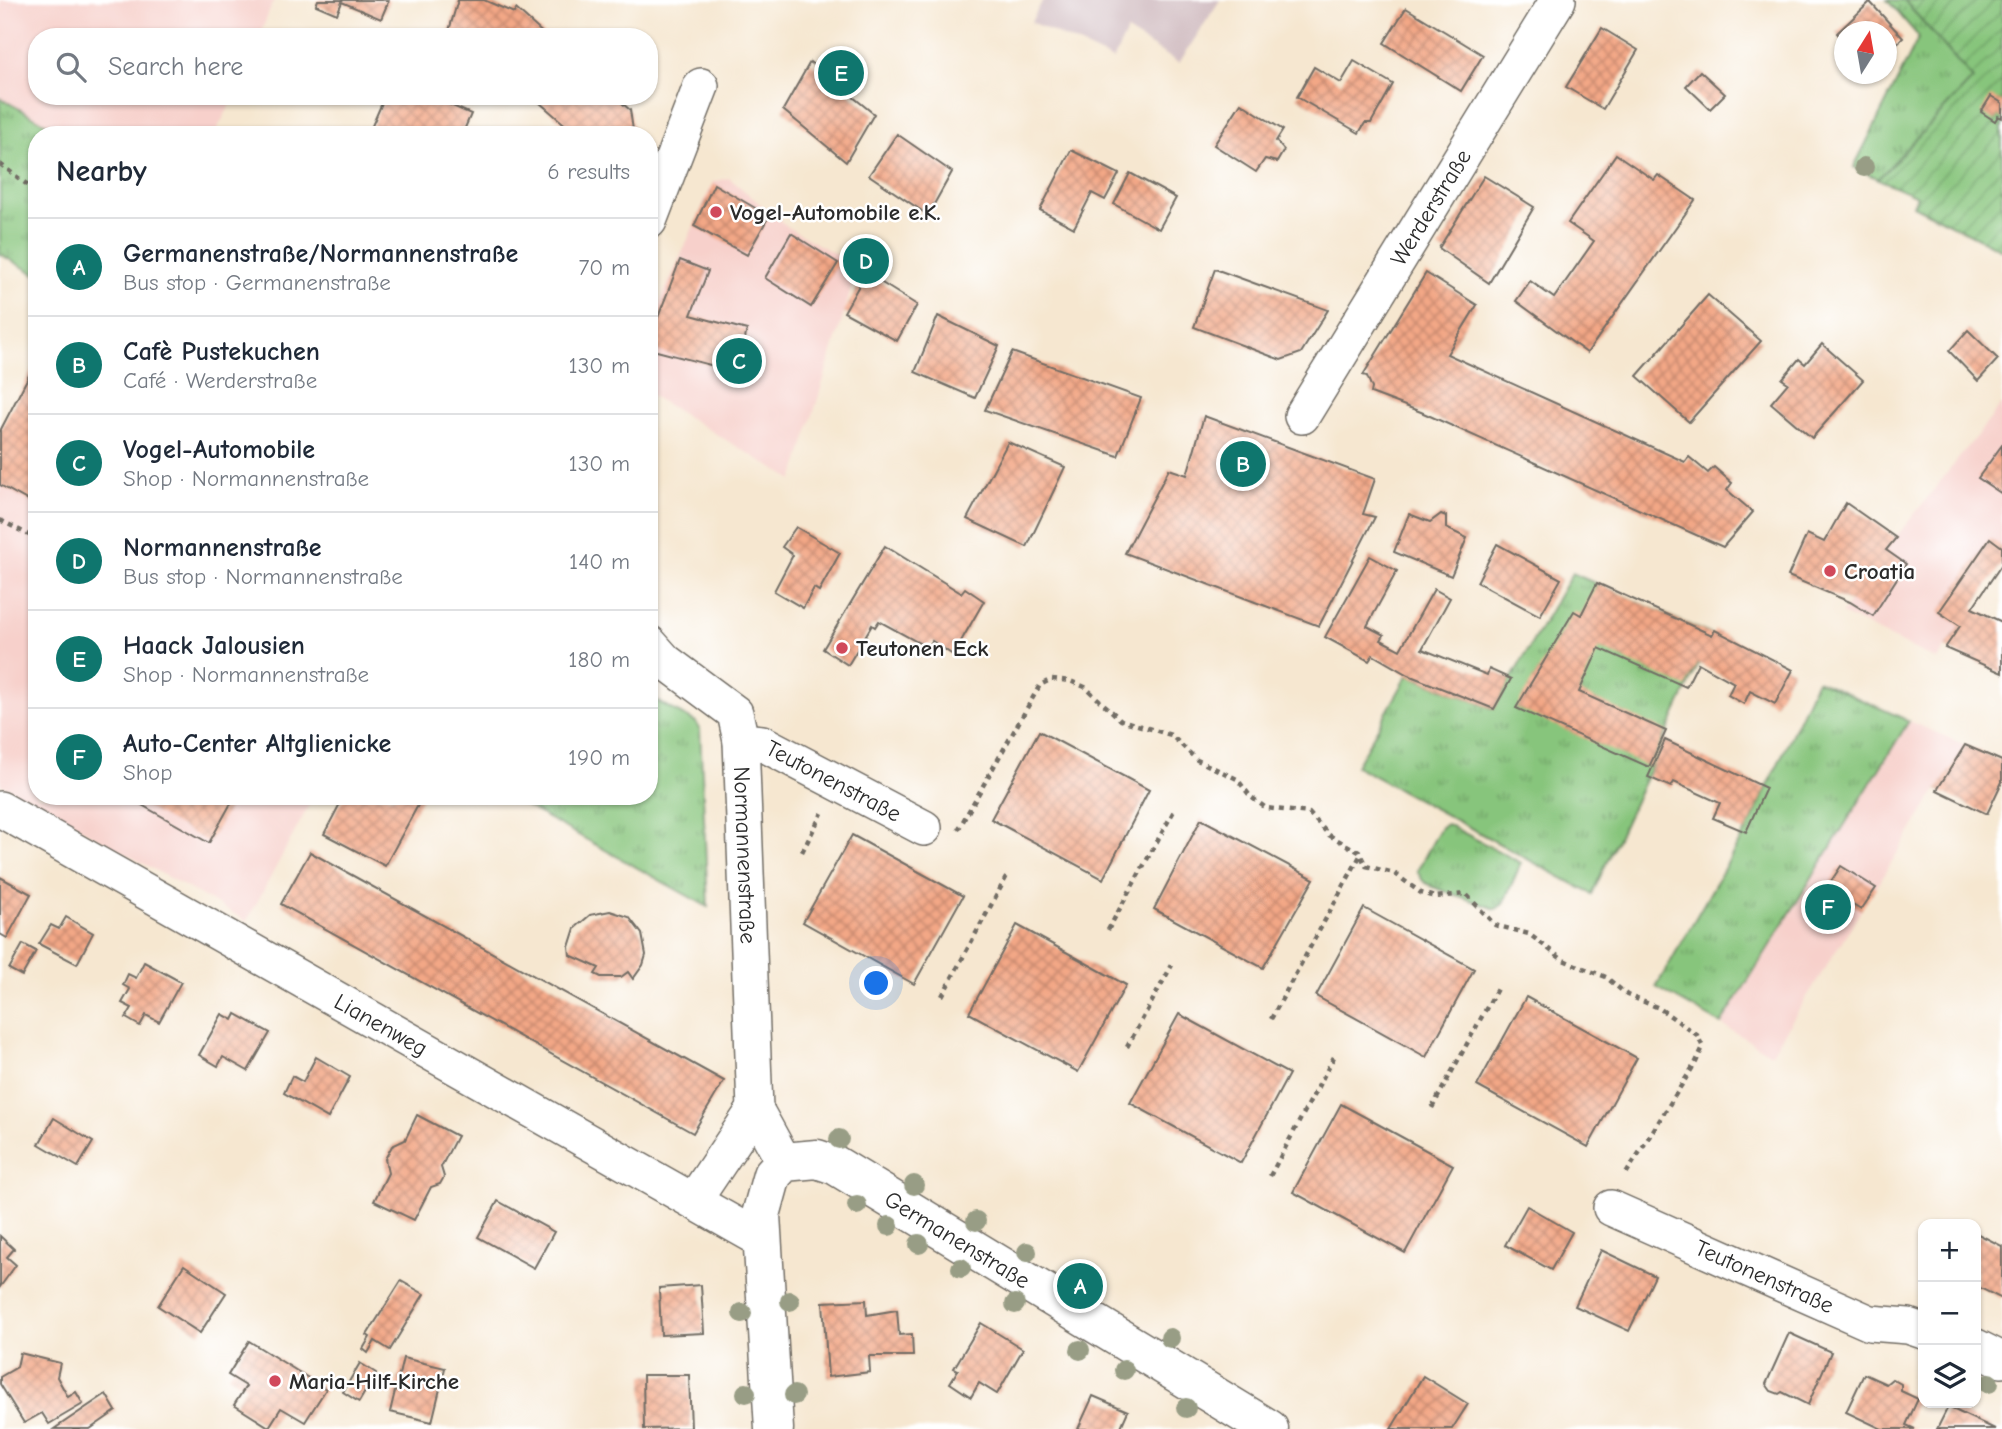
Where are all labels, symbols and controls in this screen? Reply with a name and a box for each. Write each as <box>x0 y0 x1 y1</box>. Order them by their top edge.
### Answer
north arrow <box>1834 21 1897 84</box>
search box <box>28 28 658 105</box>
pin: E <box>818 47 864 99</box>
icon: search <box>52 48 90 86</box>
text: Search here <box>108 52 243 82</box>
street label: Werderstraße <box>1385 144 1477 271</box>
text: Nearby <box>56 154 147 189</box>
text: 6 results <box>547 158 630 185</box>
place label: Vogel-Automobile e.K. <box>730 199 941 226</box>
marker: Vogel-Automobile e.K. <box>708 204 724 220</box>
pin: D <box>843 235 889 287</box>
text: Germanenstraße/Normannenstraße <box>123 239 518 269</box>
text: A <box>73 254 85 281</box>
text: 70 m <box>578 254 630 281</box>
text: Bus stop · Germanenstraße <box>123 269 391 296</box>
pin: C <box>716 335 762 387</box>
text: Cafè Pustekuchen <box>123 337 320 367</box>
text: B <box>72 352 86 379</box>
text: 130 m <box>569 352 630 379</box>
text: Café · Werderstraße <box>123 367 317 394</box>
text: Vogel-Automobile <box>123 435 315 465</box>
pin: B <box>1220 438 1266 490</box>
text: C <box>72 450 86 477</box>
text: 130 m <box>569 450 630 477</box>
text: Shop · Normannenstraße <box>123 465 369 492</box>
text: Normannenstraße <box>123 533 322 563</box>
text: D <box>72 548 86 575</box>
text: 140 m <box>569 548 630 575</box>
place label: Croatia <box>1844 558 1915 585</box>
text: Bus stop · Normannenstraße <box>123 563 403 590</box>
marker: Croatia <box>1822 563 1838 579</box>
text: Haack Jalousien <box>123 631 305 661</box>
place label: Teutonen Eck <box>856 635 988 662</box>
marker: Teutonen Eck <box>834 640 850 656</box>
text: E <box>72 646 86 673</box>
text: 180 m <box>568 646 630 673</box>
text: Shop · Normannenstraße <box>123 661 369 688</box>
text: Auto-Center Altglienicke <box>123 729 391 759</box>
street label: Teutonenstraße <box>761 734 906 828</box>
text: F <box>72 744 86 771</box>
text: 190 m <box>568 744 630 771</box>
text: Shop <box>123 759 172 786</box>
street label: Normannenstraße <box>728 766 762 944</box>
pin: F <box>1805 881 1851 933</box>
your location <box>859 966 893 1000</box>
street label: Lianenweg <box>330 988 432 1062</box>
street label: Germanenstraße <box>880 1185 1035 1294</box>
map controls <box>1918 1219 1981 1408</box>
button: + <box>1918 1219 1981 1282</box>
street label: Teutonenstraße <box>1691 1234 1838 1319</box>
pin: A <box>1057 1260 1103 1312</box>
button: − <box>1918 1282 1981 1345</box>
button: layers <box>1918 1345 1981 1408</box>
place label: Maria-Hilf-Kirche <box>289 1368 459 1395</box>
marker: Maria-Hilf-Kirche <box>267 1373 283 1389</box>

